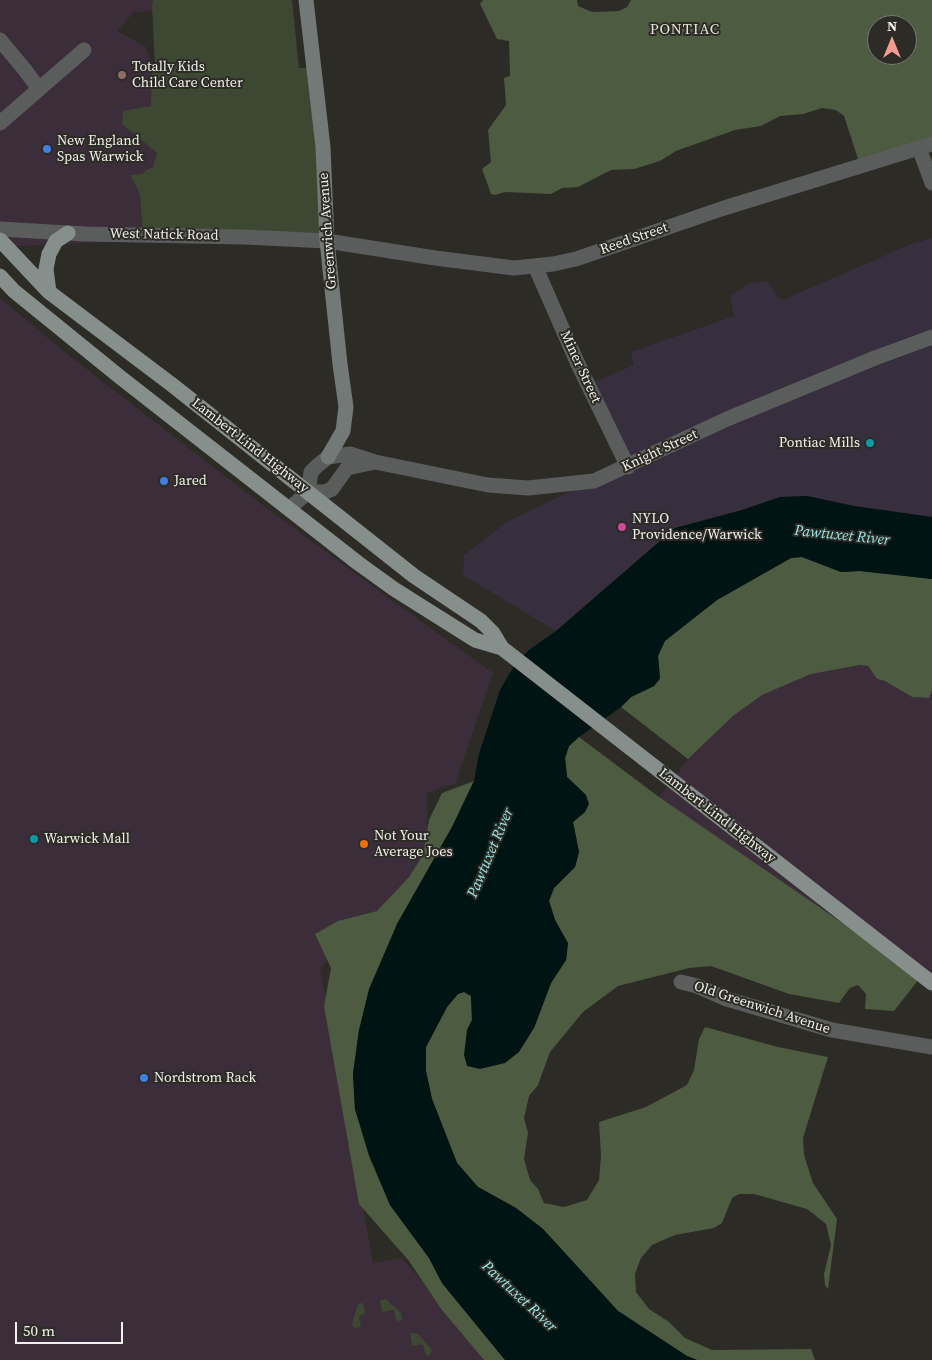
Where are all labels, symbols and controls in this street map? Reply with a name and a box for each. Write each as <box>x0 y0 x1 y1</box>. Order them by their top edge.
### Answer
north arrow <box>867 15 917 65</box>
text: N <box>887 16 897 36</box>
district label: PONTIAC <box>649 21 721 39</box>
place label: Totally Kids Child Care Center <box>132 59 243 92</box>
marker: Totally Kids Child Care Center <box>116 69 128 81</box>
place label: New England Spas Warwick <box>57 133 143 166</box>
marker: New England Spas Warwick <box>41 143 53 155</box>
street label: Greenwich Avenue <box>316 172 340 290</box>
street label: Reed Street <box>598 220 670 258</box>
street label: West Natick Road <box>109 226 219 244</box>
street label: Miner Street <box>556 328 604 406</box>
street label: Lambert Lind Highway <box>188 395 312 497</box>
street label: Knight Street <box>620 426 700 476</box>
place label: Pontiac Mills <box>779 435 860 451</box>
marker: Pontiac Mills <box>864 437 876 449</box>
place label: Jared <box>174 473 207 489</box>
marker: Jared <box>158 475 170 487</box>
place label: NYLO Providence/Warwick <box>632 511 762 544</box>
marker: NYLO Providence/Warwick <box>616 521 628 533</box>
water label: Pawtuxet River <box>793 522 891 550</box>
street label: Lambert Lind Highway <box>655 765 779 867</box>
water label: Pawtuxet River <box>464 805 518 901</box>
place label: Not Your Average Joes <box>374 828 453 860</box>
place label: Warwick Mall <box>44 831 130 847</box>
marker: Warwick Mall <box>28 833 40 845</box>
marker: Not Your Average Joes <box>358 838 370 850</box>
street label: Old Greenwich Avenue <box>692 978 832 1038</box>
place label: Nordstrom Rack <box>154 1070 256 1086</box>
marker: Nordstrom Rack <box>138 1072 150 1084</box>
water label: Pawtuxet River <box>478 1258 560 1336</box>
scale bar <box>18 1312 125 1344</box>
text: 50 m <box>23 1320 55 1341</box>

